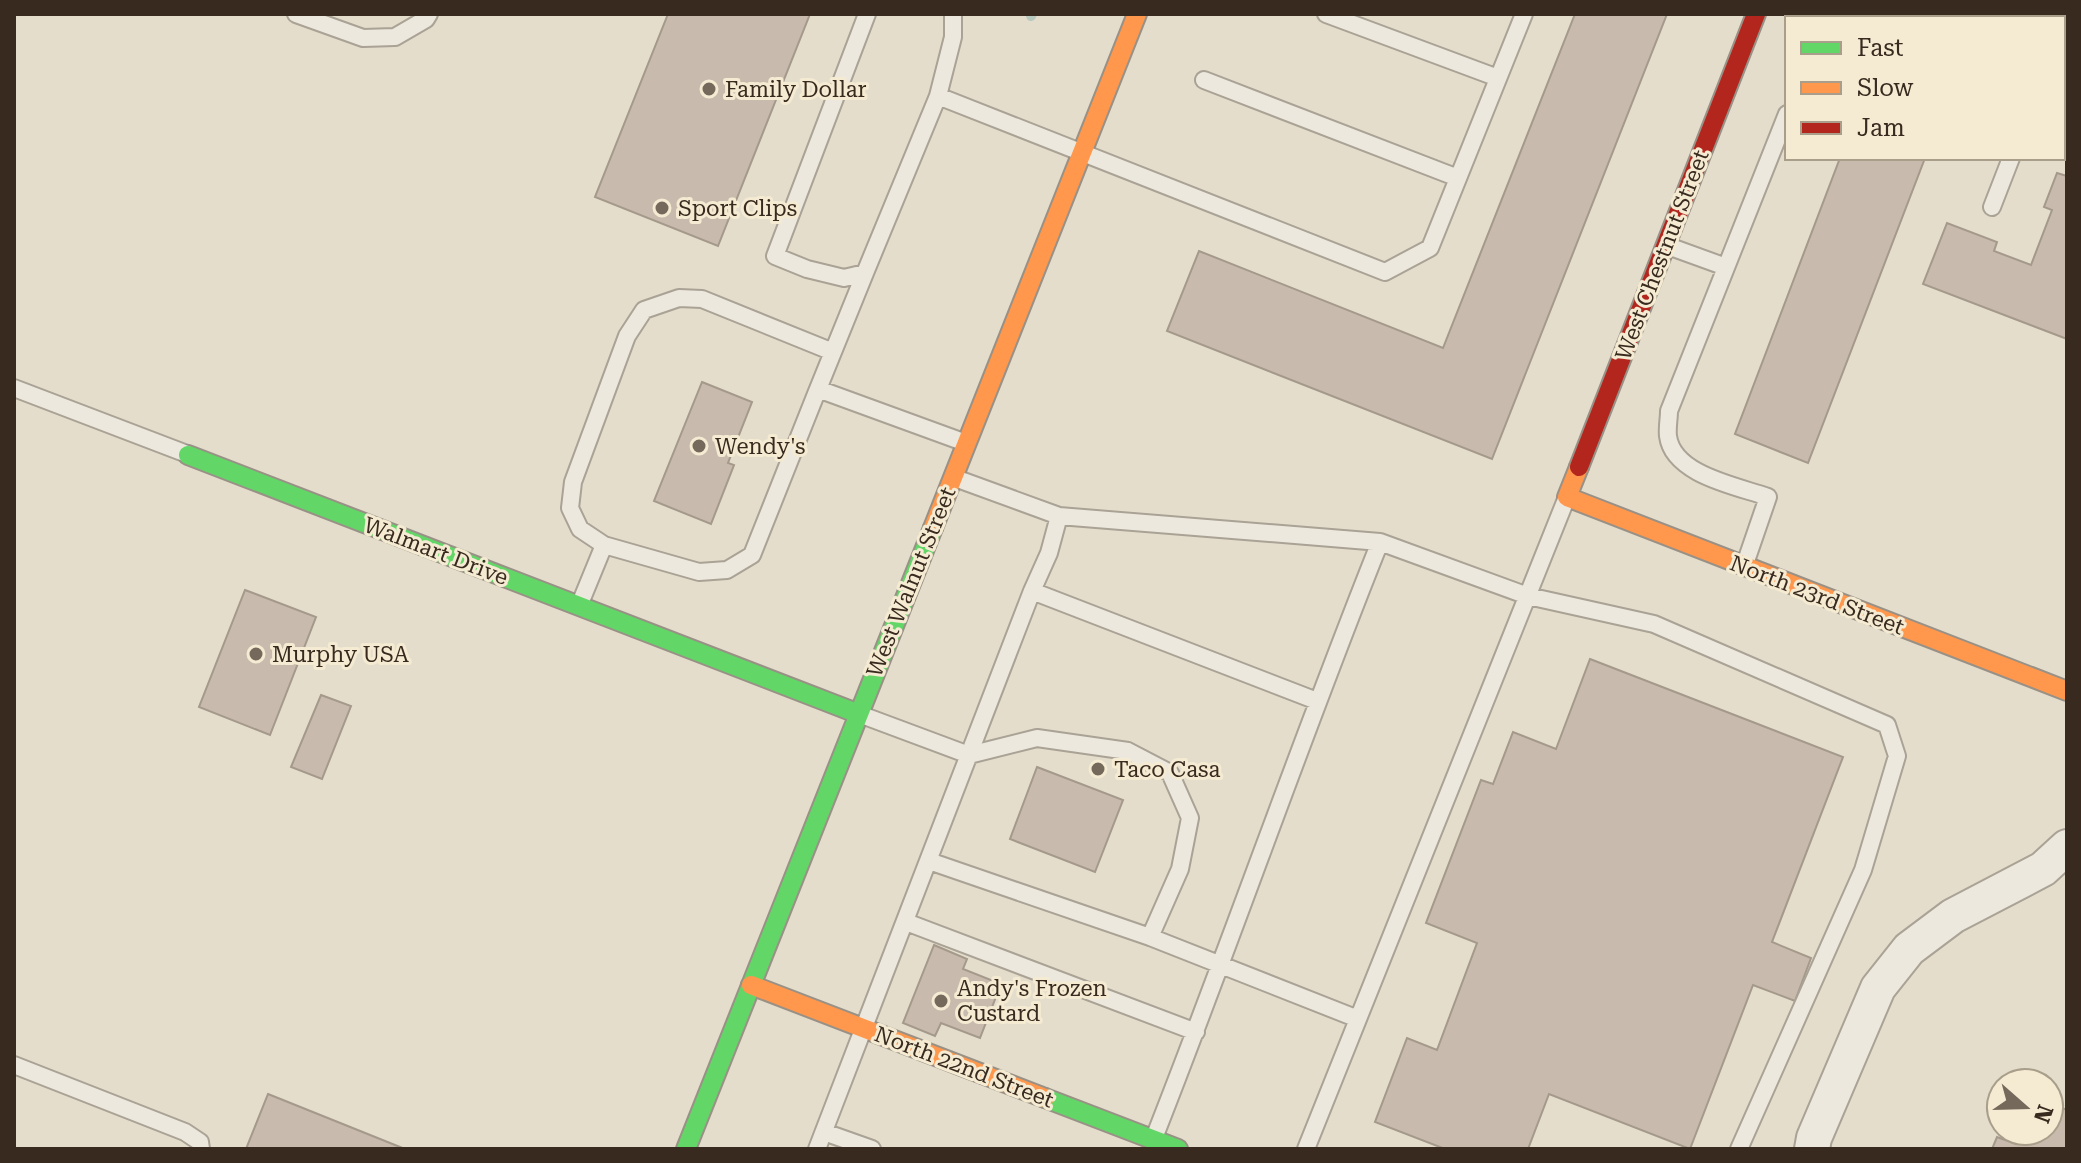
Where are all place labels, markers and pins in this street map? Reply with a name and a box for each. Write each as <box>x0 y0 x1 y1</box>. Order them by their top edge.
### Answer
place label: Family Dollar <box>725 77 867 102</box>
marker: Family Dollar <box>700 80 718 98</box>
place label: Sport Clips <box>678 196 797 221</box>
marker: Sport Clips <box>653 199 671 217</box>
place label: Wendy's <box>715 434 805 459</box>
marker: Wendy's <box>690 437 708 455</box>
place label: Murphy USA <box>272 642 409 667</box>
marker: Murphy USA <box>247 645 265 663</box>
place label: Taco Casa <box>1114 757 1220 782</box>
marker: Taco Casa <box>1089 760 1107 778</box>
place label: Andy's Frozen Custard <box>957 976 1107 1026</box>
marker: Andy's Frozen Custard <box>932 992 950 1010</box>

